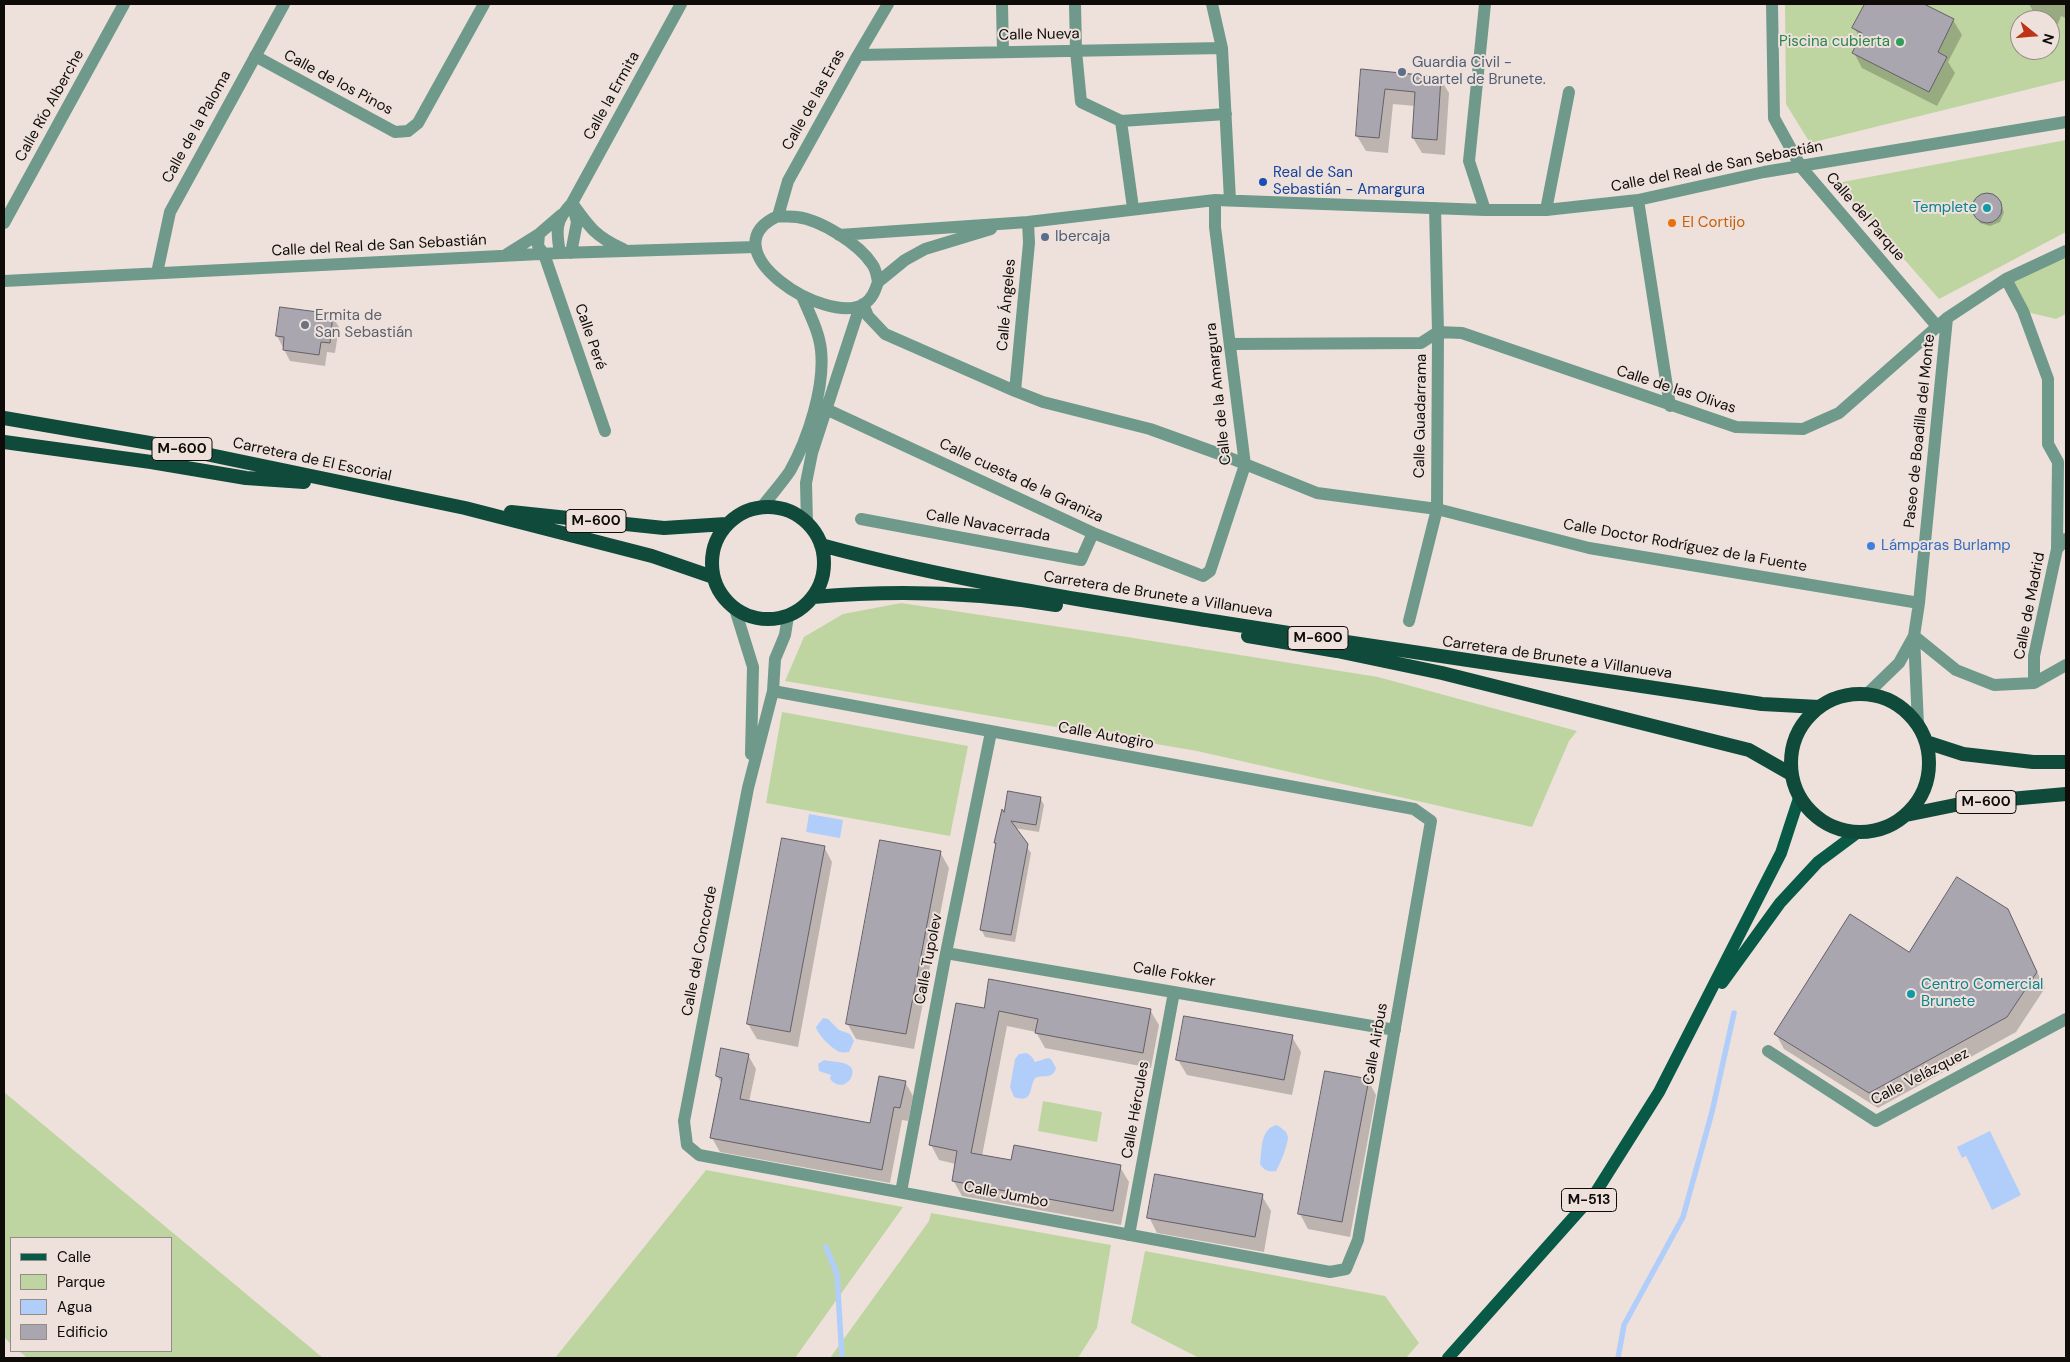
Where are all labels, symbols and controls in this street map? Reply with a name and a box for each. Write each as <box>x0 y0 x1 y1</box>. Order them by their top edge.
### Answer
north arrow <box>2010 10 2060 60</box>
street label: Calle Nueva <box>998 25 1080 45</box>
text: N <box>2038 32 2058 47</box>
place label: Piscina cubierta <box>1779 33 1890 51</box>
marker: Piscina cubierta <box>1894 36 1906 48</box>
street label: Calle de las Eras <box>779 46 849 154</box>
street label: Calle Río Alberche <box>12 47 88 165</box>
street label: Calle de los Pinos <box>280 47 396 119</box>
street label: Calle la Ermita <box>580 49 644 143</box>
place label: Guardia Civil - Cuartel de Brunete. <box>1412 54 1546 89</box>
marker: Guardia Civil - Cuartel de Brunete. <box>1396 66 1408 78</box>
street label: Calle de la Paloma <box>159 68 235 186</box>
street label: Calle del Real de San Sebastián <box>1610 138 1824 196</box>
place label: Real de San Sebastián - Amargura <box>1273 164 1425 199</box>
street label: Calle del Parque <box>1822 169 1908 265</box>
marker: Real de San Sebastián - Amargura <box>1257 176 1269 188</box>
place label: Templete <box>1913 199 1977 217</box>
marker: Templete <box>1981 202 1993 214</box>
place label: El Cortijo <box>1682 214 1745 232</box>
marker: El Cortijo <box>1666 217 1678 229</box>
place label: Ibercaja <box>1055 228 1110 246</box>
street label: Calle del Real de San Sebastián <box>271 231 487 261</box>
marker: Ibercaja <box>1039 231 1051 243</box>
street label: Calle Ángeles <box>994 258 1020 352</box>
street label: Calle Peré <box>570 302 610 372</box>
place label: Ermita de San Sebastián <box>315 307 413 342</box>
marker: Ermita de San Sebastián <box>299 319 311 331</box>
street label: Calle de la Amargura <box>1203 322 1235 466</box>
street label: Paseo de Boadilla del Monte <box>1901 333 1939 529</box>
street label: Calle Guadarrama <box>1411 354 1431 478</box>
street label: Calle de las Olivas <box>1614 362 1738 418</box>
street label: Carretera de El Escorial <box>231 434 393 486</box>
street label: Calle cuesta de la Graniza <box>936 435 1106 527</box>
road number: M-600 <box>152 438 212 460</box>
street label: Calle Navacerrada <box>924 506 1052 546</box>
road number: M-600 <box>566 510 626 532</box>
street label: Calle Doctor Rodríguez de la Fuente <box>1562 516 1808 576</box>
place label: Lámparas Burlamp <box>1881 537 2011 555</box>
marker: Lámparas Burlamp <box>1865 540 1877 552</box>
street label: Calle de Madrid <box>2011 551 2049 661</box>
street label: Carretera de Brunete a Villanueva <box>1042 568 1274 622</box>
road number: M-600 <box>1288 626 1348 650</box>
street label: Carretera de Brunete a Villanueva <box>1441 633 1673 683</box>
street label: Calle Autogiro <box>1057 719 1155 753</box>
road number: M-600 <box>1956 790 2016 814</box>
street label: Calle del Concorde <box>679 884 721 1018</box>
street label: Calle Tupolev <box>911 912 947 1006</box>
street label: Calle Fokker <box>1131 959 1217 991</box>
place label: Centro Comercial Brunete <box>1921 976 2043 1011</box>
marker: Centro Comercial Brunete <box>1905 988 1917 1000</box>
street label: Calle Airbus <box>1360 1002 1392 1086</box>
street label: Calle Velázquez <box>1868 1045 1972 1109</box>
street label: Calle Hércules <box>1119 1060 1153 1160</box>
street label: Calle Jumbo <box>962 1178 1050 1212</box>
road number: M-513 <box>1562 1188 1616 1212</box>
legend <box>10 1237 172 1352</box>
text: Calle <box>57 1247 91 1267</box>
text: Parque <box>57 1272 105 1292</box>
text: Agua <box>57 1297 92 1317</box>
text: Edificio <box>57 1322 108 1342</box>

